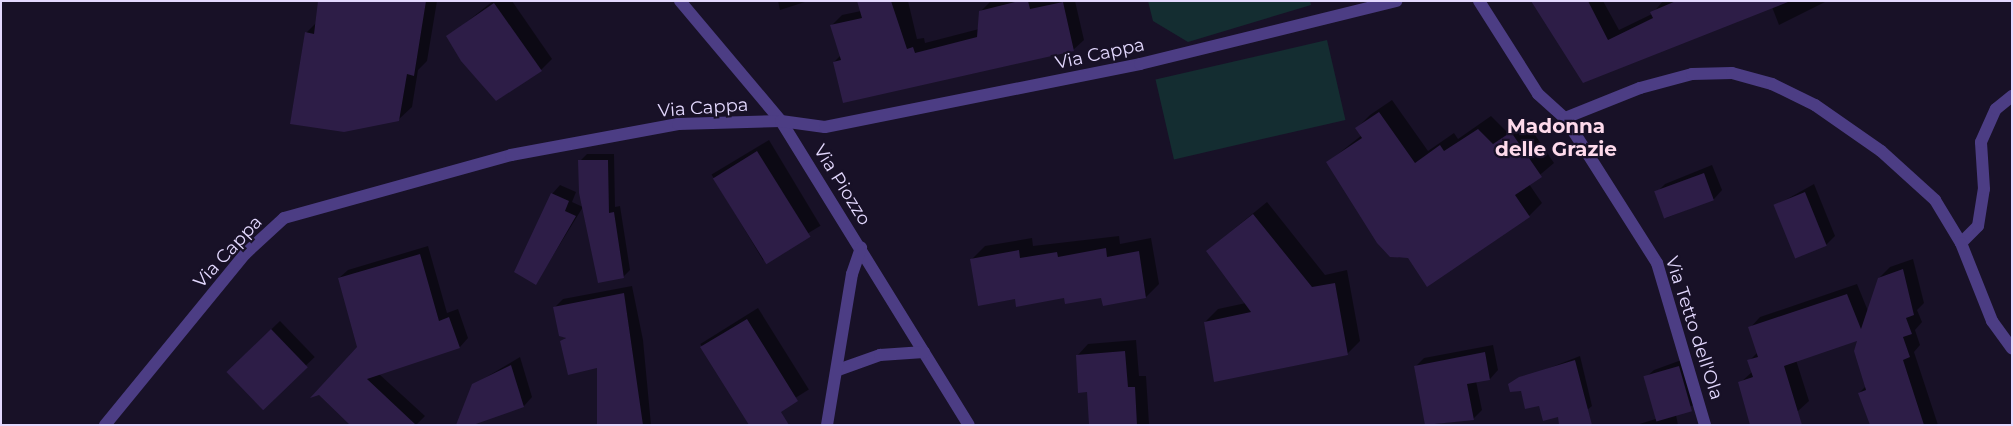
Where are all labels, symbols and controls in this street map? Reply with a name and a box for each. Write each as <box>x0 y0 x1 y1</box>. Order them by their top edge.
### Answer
street label: Via Cappa <box>1053 34 1147 74</box>
street label: Via Cappa <box>657 94 749 122</box>
district label: Madonna delle Grazie <box>1495 115 1617 162</box>
street label: Via Piozzo <box>809 141 875 229</box>
street label: Via Cappa <box>189 211 267 293</box>
street label: Via Tetto dell'Ola <box>1661 254 1727 402</box>

